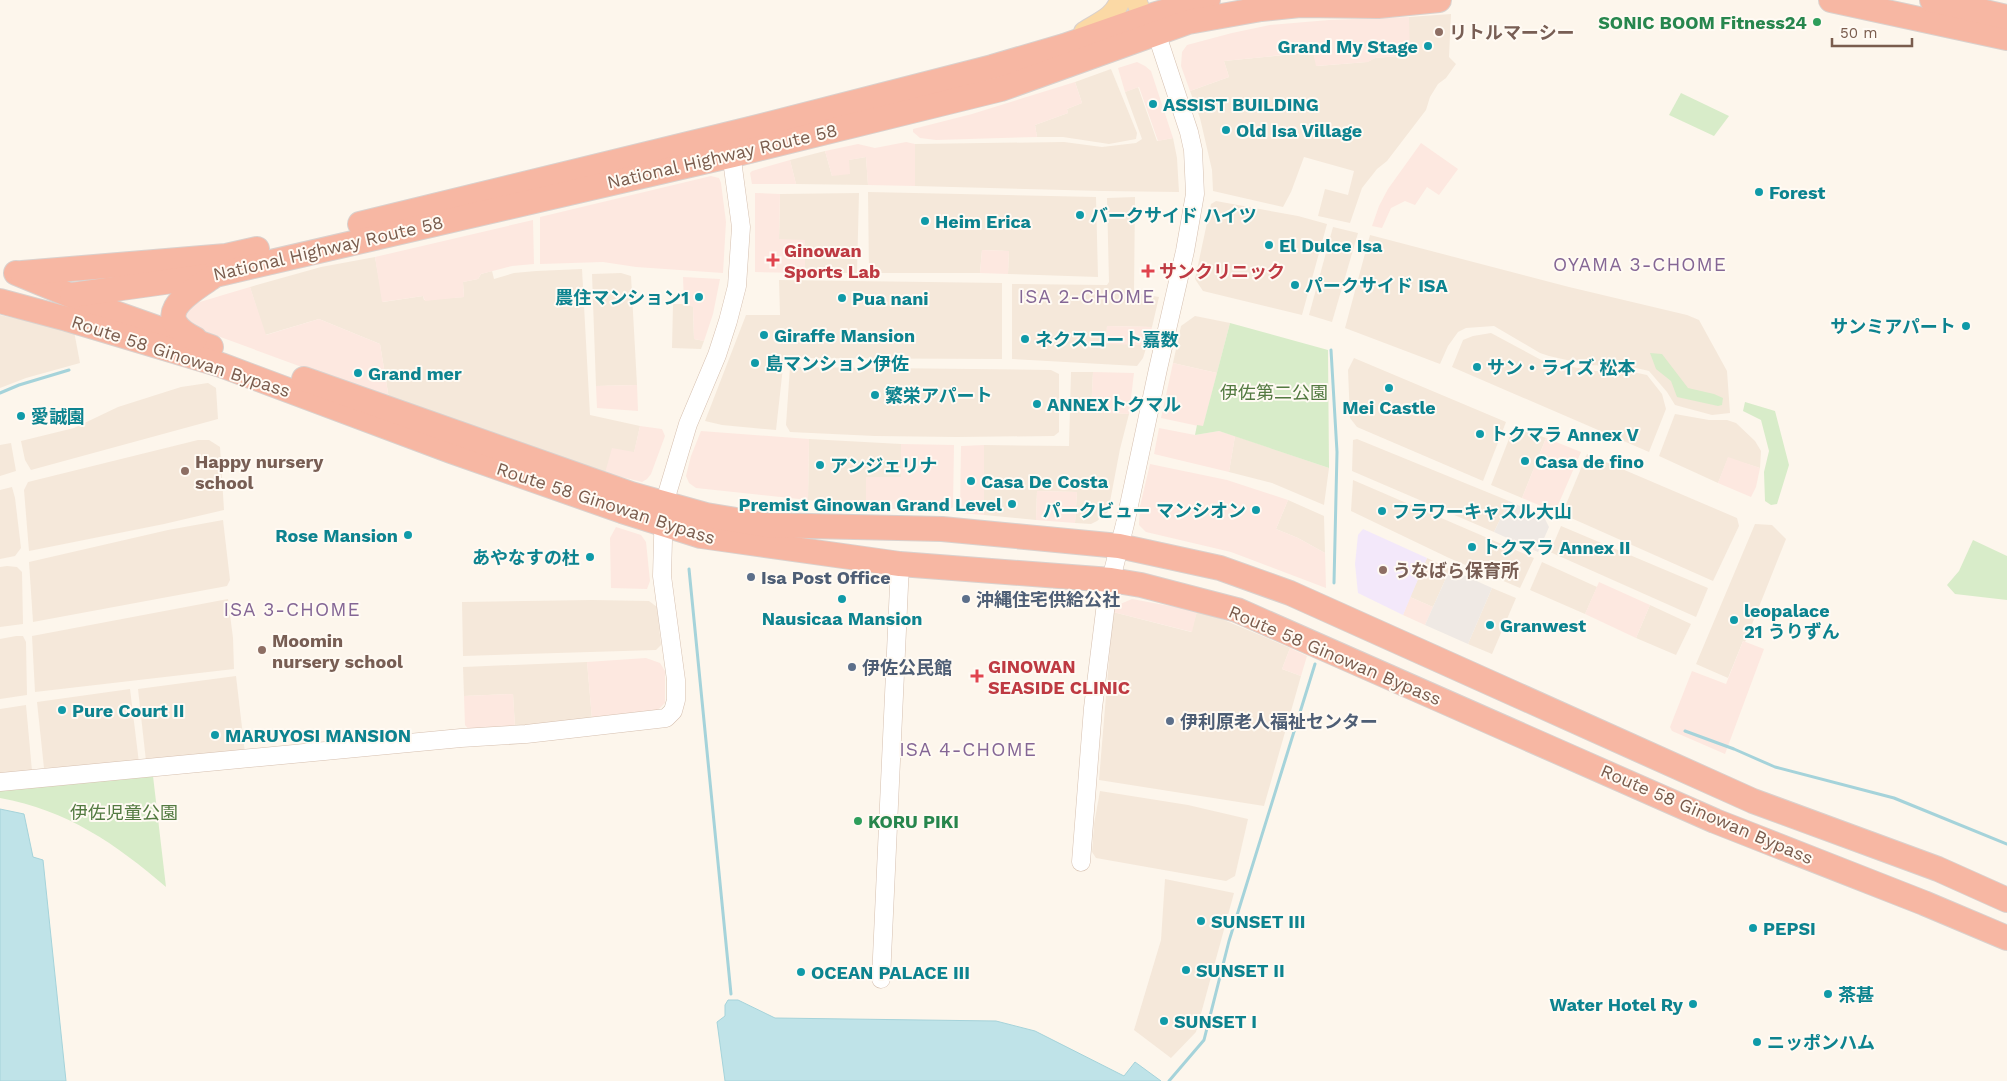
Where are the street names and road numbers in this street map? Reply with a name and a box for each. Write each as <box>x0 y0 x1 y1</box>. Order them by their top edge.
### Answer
street label: National Highway Route 58 <box>605 119 839 193</box>
street label: National Highway Route 58 <box>211 211 445 285</box>
street label: Route 58 Ginowan Bypass <box>69 311 293 401</box>
street label: Route 58 Ginowan Bypass <box>494 458 718 548</box>
street label: Route 58 Ginowan Bypass <box>1226 601 1444 709</box>
street label: Route 58 Ginowan Bypass <box>1598 760 1816 868</box>

